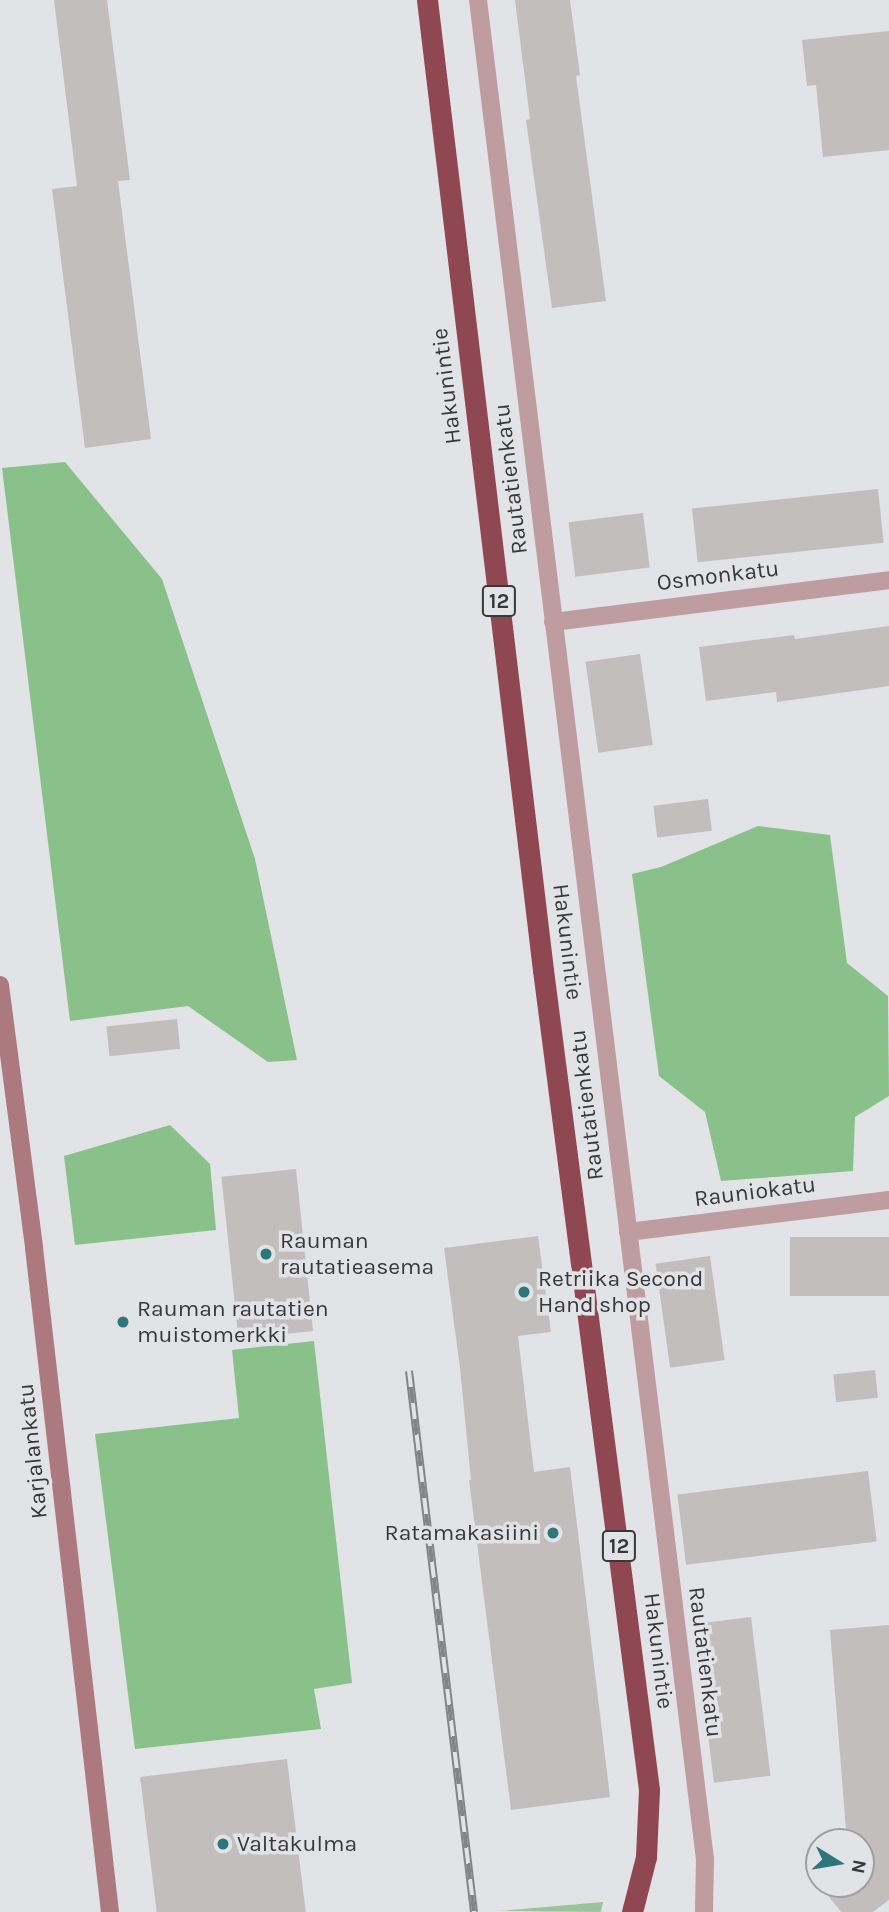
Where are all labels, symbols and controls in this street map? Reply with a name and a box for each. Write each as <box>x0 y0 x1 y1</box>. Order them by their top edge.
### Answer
street label: Hakunintie <box>426 326 468 446</box>
street label: Rautatienkatu <box>488 402 534 556</box>
street label: Osmonkatu <box>655 555 781 597</box>
road number: 12 <box>482 584 516 618</box>
street label: Hakunintie <box>546 882 588 1002</box>
street label: Rautatienkatu <box>564 1028 610 1182</box>
street label: Rauniokatu <box>693 1171 817 1213</box>
place label: Rauman rautatieasema <box>280 1227 434 1281</box>
marker: Rauman rautatieasema <box>258 1246 274 1262</box>
place label: Retriika Second Hand shop <box>538 1265 703 1319</box>
marker: Retriika Second Hand shop <box>516 1284 532 1300</box>
place label: Rauman rautatien muistomerkki <box>137 1295 329 1349</box>
marker: Rauman rautatien muistomerkki <box>115 1314 131 1330</box>
street label: Karjalankatu <box>12 1382 54 1520</box>
place label: Ratamakasiini <box>385 1519 539 1547</box>
marker: Ratamakasiini <box>545 1525 561 1541</box>
road number: 12 <box>602 1528 636 1564</box>
street label: Rautatienkatu <box>682 1585 728 1739</box>
street label: Hakunintie <box>637 1591 679 1711</box>
north arrow <box>805 1828 875 1898</box>
place label: Valtakulma <box>237 1830 357 1858</box>
marker: Valtakulma <box>215 1836 231 1852</box>
text: N <box>847 1858 871 1875</box>

